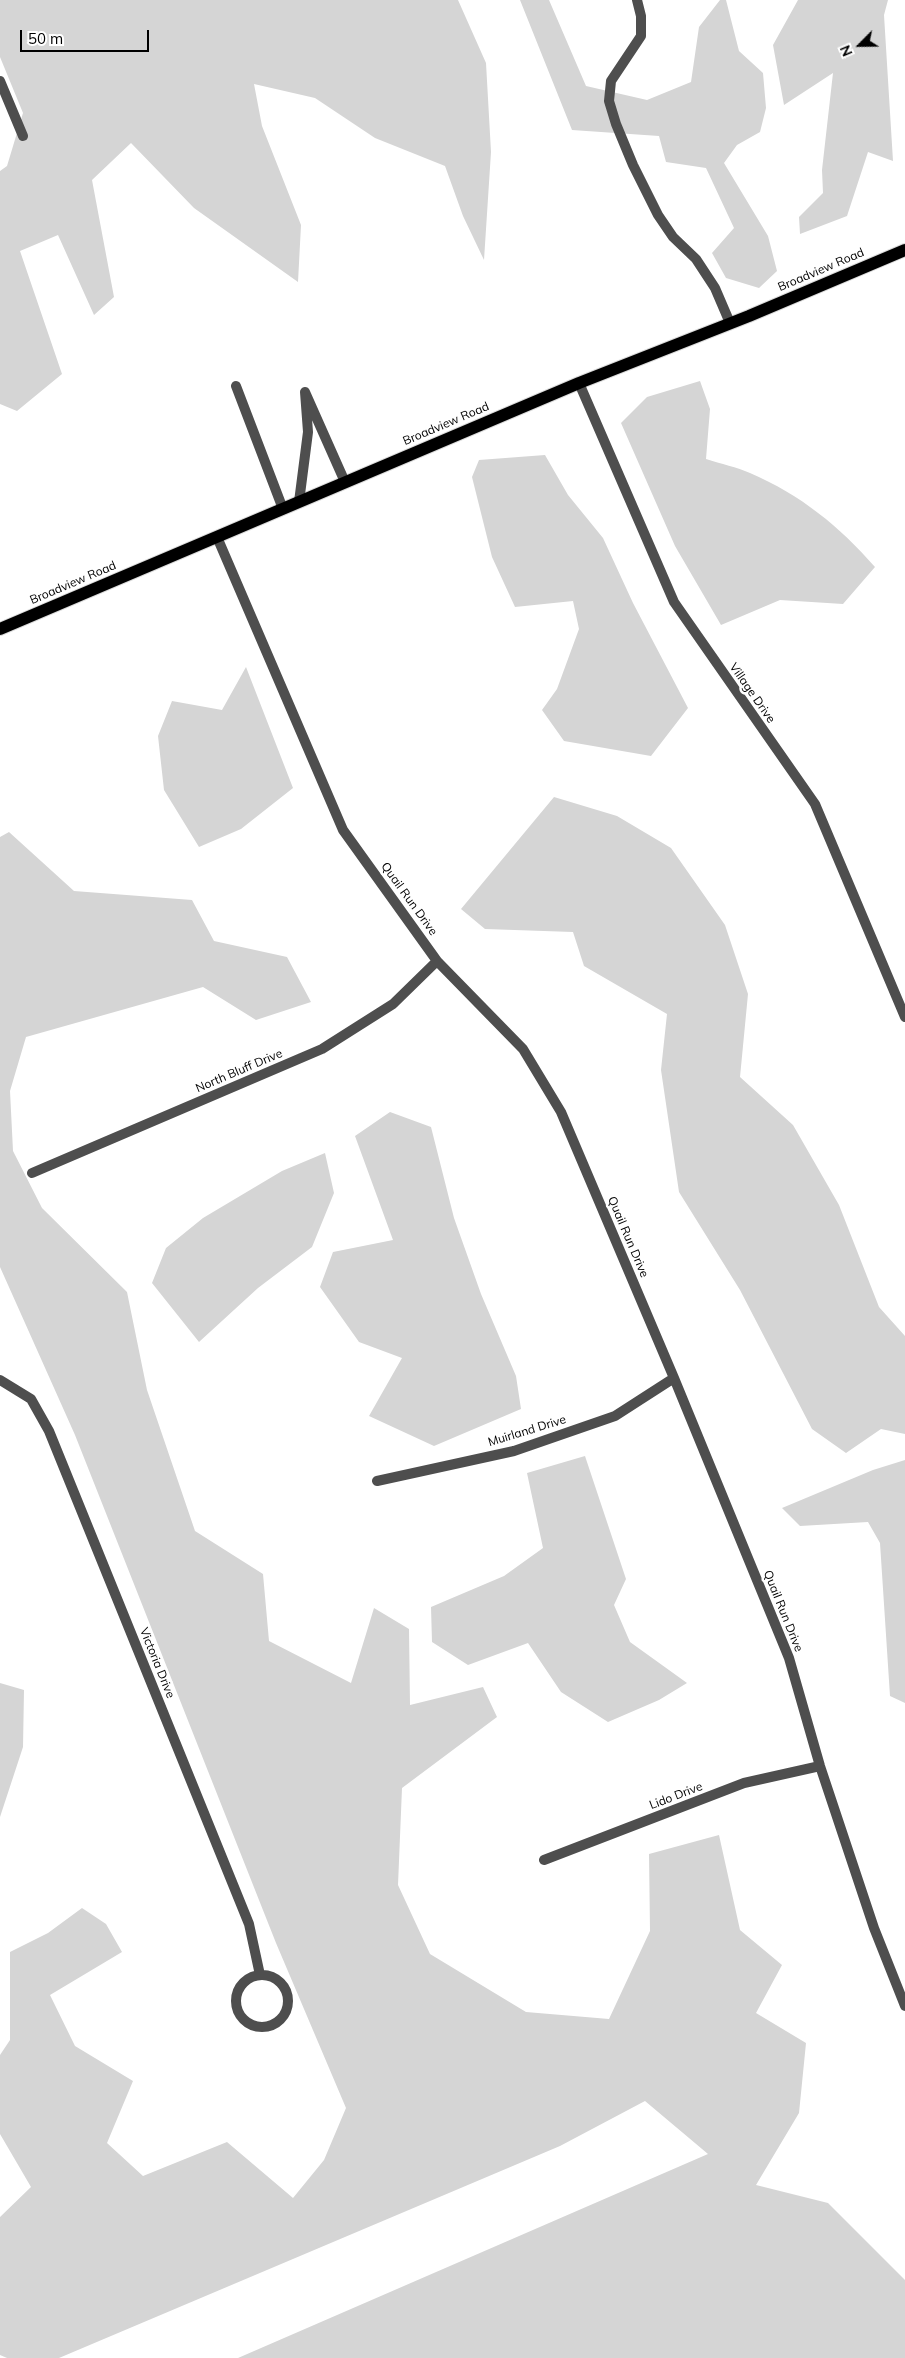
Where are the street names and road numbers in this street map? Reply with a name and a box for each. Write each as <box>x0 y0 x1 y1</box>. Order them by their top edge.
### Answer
street label: Broadview Road <box>776 245 866 295</box>
street label: Broadview Road <box>401 399 491 449</box>
street label: Broadview Road <box>28 558 118 608</box>
street label: Village Drive <box>726 660 778 726</box>
street label: Quail Run Drive <box>378 860 440 938</box>
street label: North Bluff Drive <box>193 1046 285 1096</box>
street label: Quail Run Drive <box>604 1194 652 1280</box>
street label: Muirland Drive <box>486 1412 568 1450</box>
street label: Quail Run Drive <box>760 1568 806 1654</box>
street label: Victoria Drive <box>136 1626 178 1700</box>
street label: Lido Drive <box>647 1779 705 1813</box>

